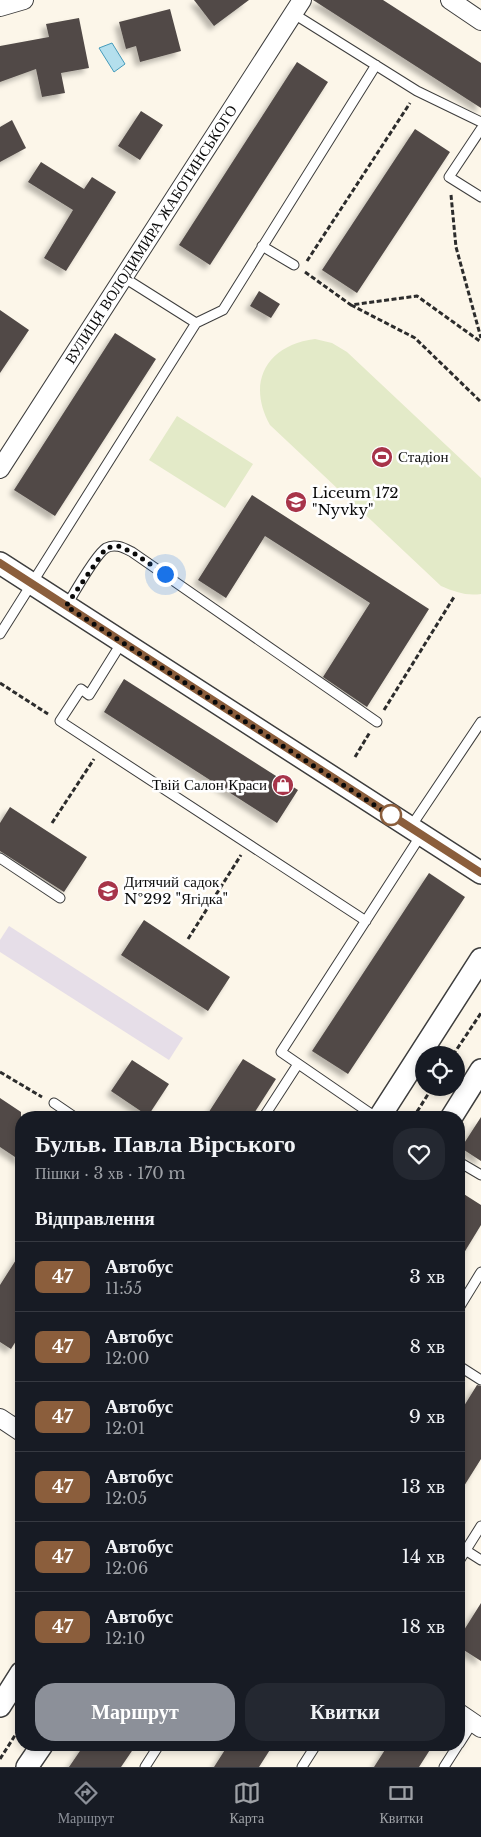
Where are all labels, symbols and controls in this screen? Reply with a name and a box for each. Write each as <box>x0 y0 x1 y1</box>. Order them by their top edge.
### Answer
street label: ВУЛИЦЯ ВОЛОДИМИРА ЖАБОТИНСЬКОГО <box>60 101 241 367</box>
sports icon: Стадіон <box>370 445 394 469</box>
place label: Стадіон <box>398 447 449 466</box>
place label: Liceum 172 "Nyvky" <box>312 483 399 519</box>
school or university icon: Liceum 172 "Nyvky" <box>284 490 308 514</box>
your location <box>153 562 178 587</box>
shop icon: Твій Салон Краси <box>271 773 295 797</box>
place label: Твій Салон Краси <box>152 775 267 794</box>
unlabelled marker <box>380 804 402 826</box>
place label: Дитячий садок №292 "Ягідка" <box>124 872 228 908</box>
school or university icon: Дитячий садок №292 "Ягідка" <box>96 879 120 903</box>
map controls <box>415 1046 465 1096</box>
button: locate <box>415 1046 465 1096</box>
button: heart <box>393 1128 445 1180</box>
text: Бульв. Павла Вірського <box>35 1129 296 1158</box>
text: Пішки · 3 хв · 170 m <box>35 1163 186 1183</box>
text: Відправлення <box>35 1207 155 1230</box>
text: Автобус <box>105 1255 173 1278</box>
text: 3 хв <box>409 1265 445 1288</box>
text: 47 <box>52 1266 73 1288</box>
text: 11:55 <box>105 1278 142 1298</box>
text: Автобус <box>105 1325 173 1348</box>
text: 8 хв <box>410 1335 445 1358</box>
text: 47 <box>52 1336 73 1358</box>
text: 12:00 <box>105 1348 149 1368</box>
text: Автобус <box>105 1395 173 1418</box>
text: 9 хв <box>409 1405 445 1428</box>
text: 47 <box>52 1406 73 1428</box>
text: 12:01 <box>105 1418 145 1438</box>
text: Автобус <box>105 1465 173 1488</box>
text: 13 хв <box>401 1475 445 1498</box>
text: 47 <box>52 1476 73 1498</box>
text: 12:05 <box>105 1488 147 1508</box>
text: Автобус <box>105 1535 173 1558</box>
text: 14 хв <box>401 1545 445 1568</box>
text: 47 <box>52 1546 73 1568</box>
text: 12:06 <box>105 1558 148 1578</box>
text: Автобус <box>105 1605 173 1628</box>
text: 18 хв <box>401 1615 445 1638</box>
text: 47 <box>52 1616 73 1638</box>
text: 12:10 <box>105 1628 145 1648</box>
button: Маршрут <box>35 1683 235 1741</box>
button: Квитки <box>245 1683 445 1741</box>
tab: Маршрут <box>58 1779 114 1827</box>
tab: Карта <box>229 1779 264 1827</box>
tab: Квитки <box>379 1779 423 1827</box>

